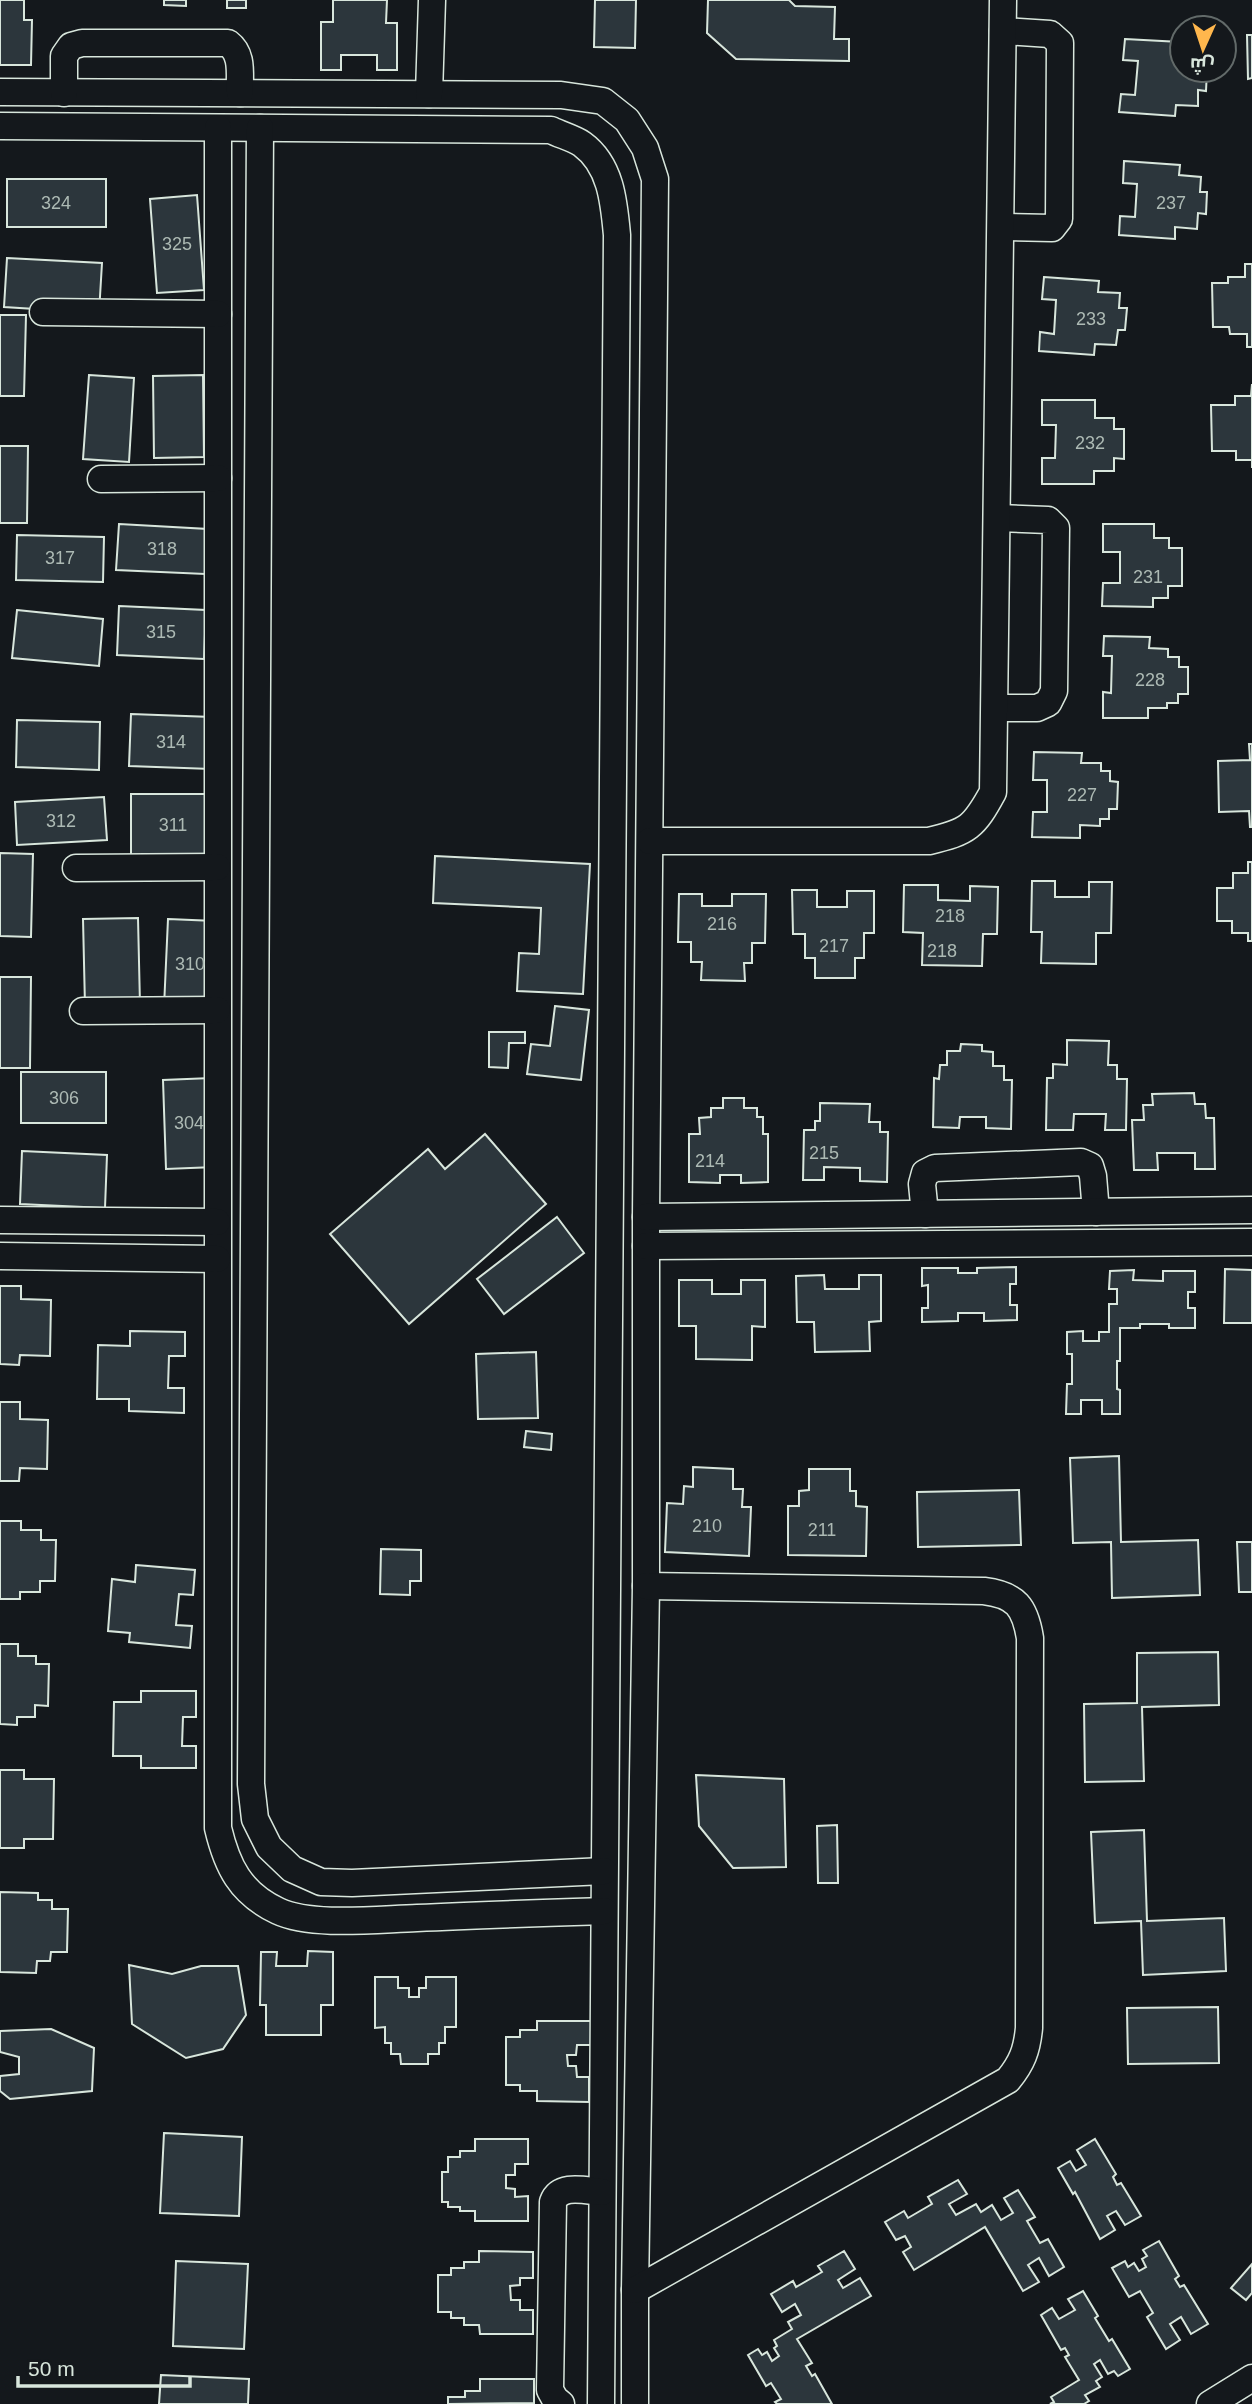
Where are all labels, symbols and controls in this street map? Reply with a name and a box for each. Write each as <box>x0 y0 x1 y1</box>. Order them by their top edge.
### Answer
north arrow <box>1168 14 1238 84</box>
text: ش <box>1189 53 1215 77</box>
house number: 324 <box>41 193 71 213</box>
house number: 237 <box>1156 193 1186 213</box>
house number: 325 <box>162 234 192 254</box>
house number: 233 <box>1076 309 1106 329</box>
house number: 232 <box>1075 433 1105 453</box>
house number: 318 <box>147 539 177 559</box>
house number: 317 <box>45 548 75 568</box>
house number: 231 <box>1133 567 1163 587</box>
house number: 315 <box>146 622 176 642</box>
house number: 228 <box>1135 670 1165 690</box>
house number: 314 <box>156 732 186 752</box>
house number: 227 <box>1067 785 1097 805</box>
house number: 312 <box>46 811 76 831</box>
house number: 311 <box>159 815 187 835</box>
house number: 218 <box>935 906 965 926</box>
house number: 216 <box>707 914 737 934</box>
house number: 217 <box>819 936 849 956</box>
house number: 218 <box>927 941 957 961</box>
house number: 310 <box>175 954 205 974</box>
house number: 306 <box>49 1088 79 1108</box>
house number: 304 <box>174 1113 204 1133</box>
house number: 215 <box>809 1143 839 1163</box>
house number: 214 <box>695 1151 725 1171</box>
house number: 210 <box>692 1516 722 1536</box>
house number: 211 <box>808 1520 836 1540</box>
scale bar <box>18 2344 189 2388</box>
text: 50 m <box>28 2357 75 2380</box>

